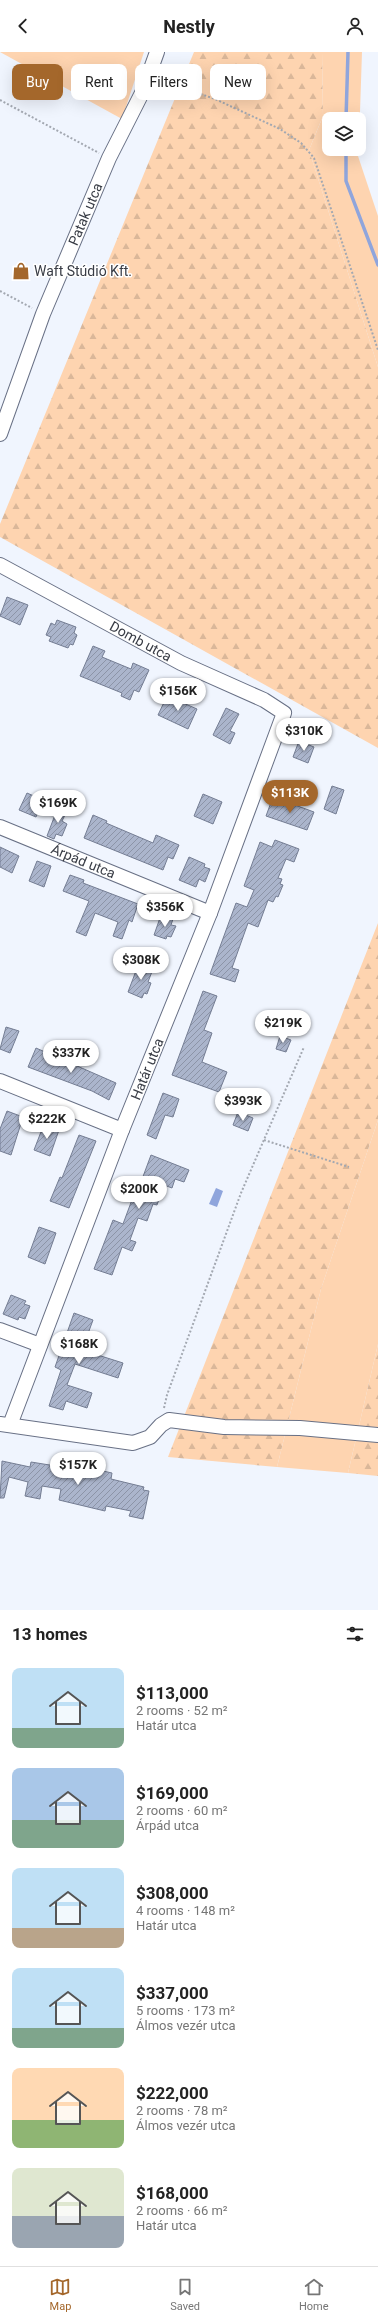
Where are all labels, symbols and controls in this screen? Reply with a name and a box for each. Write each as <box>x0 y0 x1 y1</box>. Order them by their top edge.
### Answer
icon: back <box>12 15 34 37</box>
icon: person <box>344 15 366 37</box>
text: Nestly <box>163 16 215 37</box>
chip: Buy <box>12 64 63 100</box>
chip: Rent <box>71 64 127 100</box>
chip: Filters <box>135 64 202 100</box>
chip: New <box>210 64 266 100</box>
map controls <box>322 112 366 156</box>
button: layers <box>322 112 366 156</box>
street label: Patak utca <box>65 180 106 248</box>
shop icon: Waft Stúdió Kft. <box>11 261 31 281</box>
place label: Waft Stúdió Kft. <box>34 263 132 279</box>
street label: Domb utca <box>107 618 174 664</box>
pin: $156K <box>150 678 206 712</box>
text: $156K <box>159 683 197 698</box>
pin: $310K <box>276 718 332 752</box>
text: $310K <box>285 723 323 738</box>
pin: $113K <box>262 780 318 814</box>
text: $113K <box>271 785 309 800</box>
pin: $169K <box>30 790 86 824</box>
text: $169K <box>39 795 77 810</box>
street label: Árpád utca <box>49 840 118 881</box>
pin: $356K <box>137 894 193 928</box>
text: $356K <box>146 899 184 914</box>
pin: $308K <box>113 947 169 981</box>
text: $308K <box>122 952 160 967</box>
pin: $219K <box>255 1010 311 1044</box>
text: $219K <box>264 1015 302 1030</box>
street label: Határ utca <box>127 1036 167 1102</box>
pin: $337K <box>43 1040 99 1074</box>
text: $337K <box>52 1045 90 1060</box>
pin: $393K <box>215 1088 271 1122</box>
text: $393K <box>224 1093 262 1108</box>
pin: $222K <box>19 1106 75 1140</box>
text: $222K <box>28 1111 66 1126</box>
pin: $200K <box>111 1176 167 1210</box>
text: $200K <box>120 1181 158 1196</box>
pin: $168K <box>51 1331 107 1365</box>
text: $168K <box>60 1336 98 1351</box>
pin: $157K <box>50 1452 106 1486</box>
text: $157K <box>59 1457 97 1472</box>
icon: filters <box>344 1623 366 1645</box>
text: 13 homes <box>12 1624 88 1644</box>
text: $113,000 <box>136 1683 208 1703</box>
icon: home <box>44 1684 92 1732</box>
text: 2 rooms · 52 m² <box>136 1703 228 1718</box>
text: Határ utca <box>136 1718 197 1733</box>
text: $169,000 <box>136 1783 208 1803</box>
icon: home <box>44 1784 92 1832</box>
text: 2 rooms · 60 m² <box>136 1803 228 1818</box>
text: Árpád utca <box>136 1818 199 1833</box>
text: $308,000 <box>136 1883 208 1903</box>
icon: home <box>44 1884 92 1932</box>
text: 4 rooms · 148 m² <box>136 1903 235 1918</box>
text: Határ utca <box>136 1918 197 1933</box>
text: $337,000 <box>136 1983 208 2003</box>
icon: home <box>44 1984 92 2032</box>
text: 5 rooms · 173 m² <box>136 2003 235 2018</box>
text: Álmos vezér utca <box>136 2018 236 2033</box>
text: $222,000 <box>136 2083 208 2103</box>
icon: home <box>44 2084 92 2132</box>
text: 2 rooms · 78 m² <box>136 2103 228 2118</box>
text: Álmos vezér utca <box>136 2118 236 2133</box>
text: $168,000 <box>136 2183 208 2203</box>
icon: home <box>44 2184 92 2232</box>
text: 2 rooms · 66 m² <box>136 2203 228 2218</box>
text: Határ utca <box>136 2218 197 2233</box>
tab: Map <box>49 2276 71 2313</box>
tab: Saved <box>170 2276 200 2313</box>
tab: Home <box>299 2276 329 2313</box>

